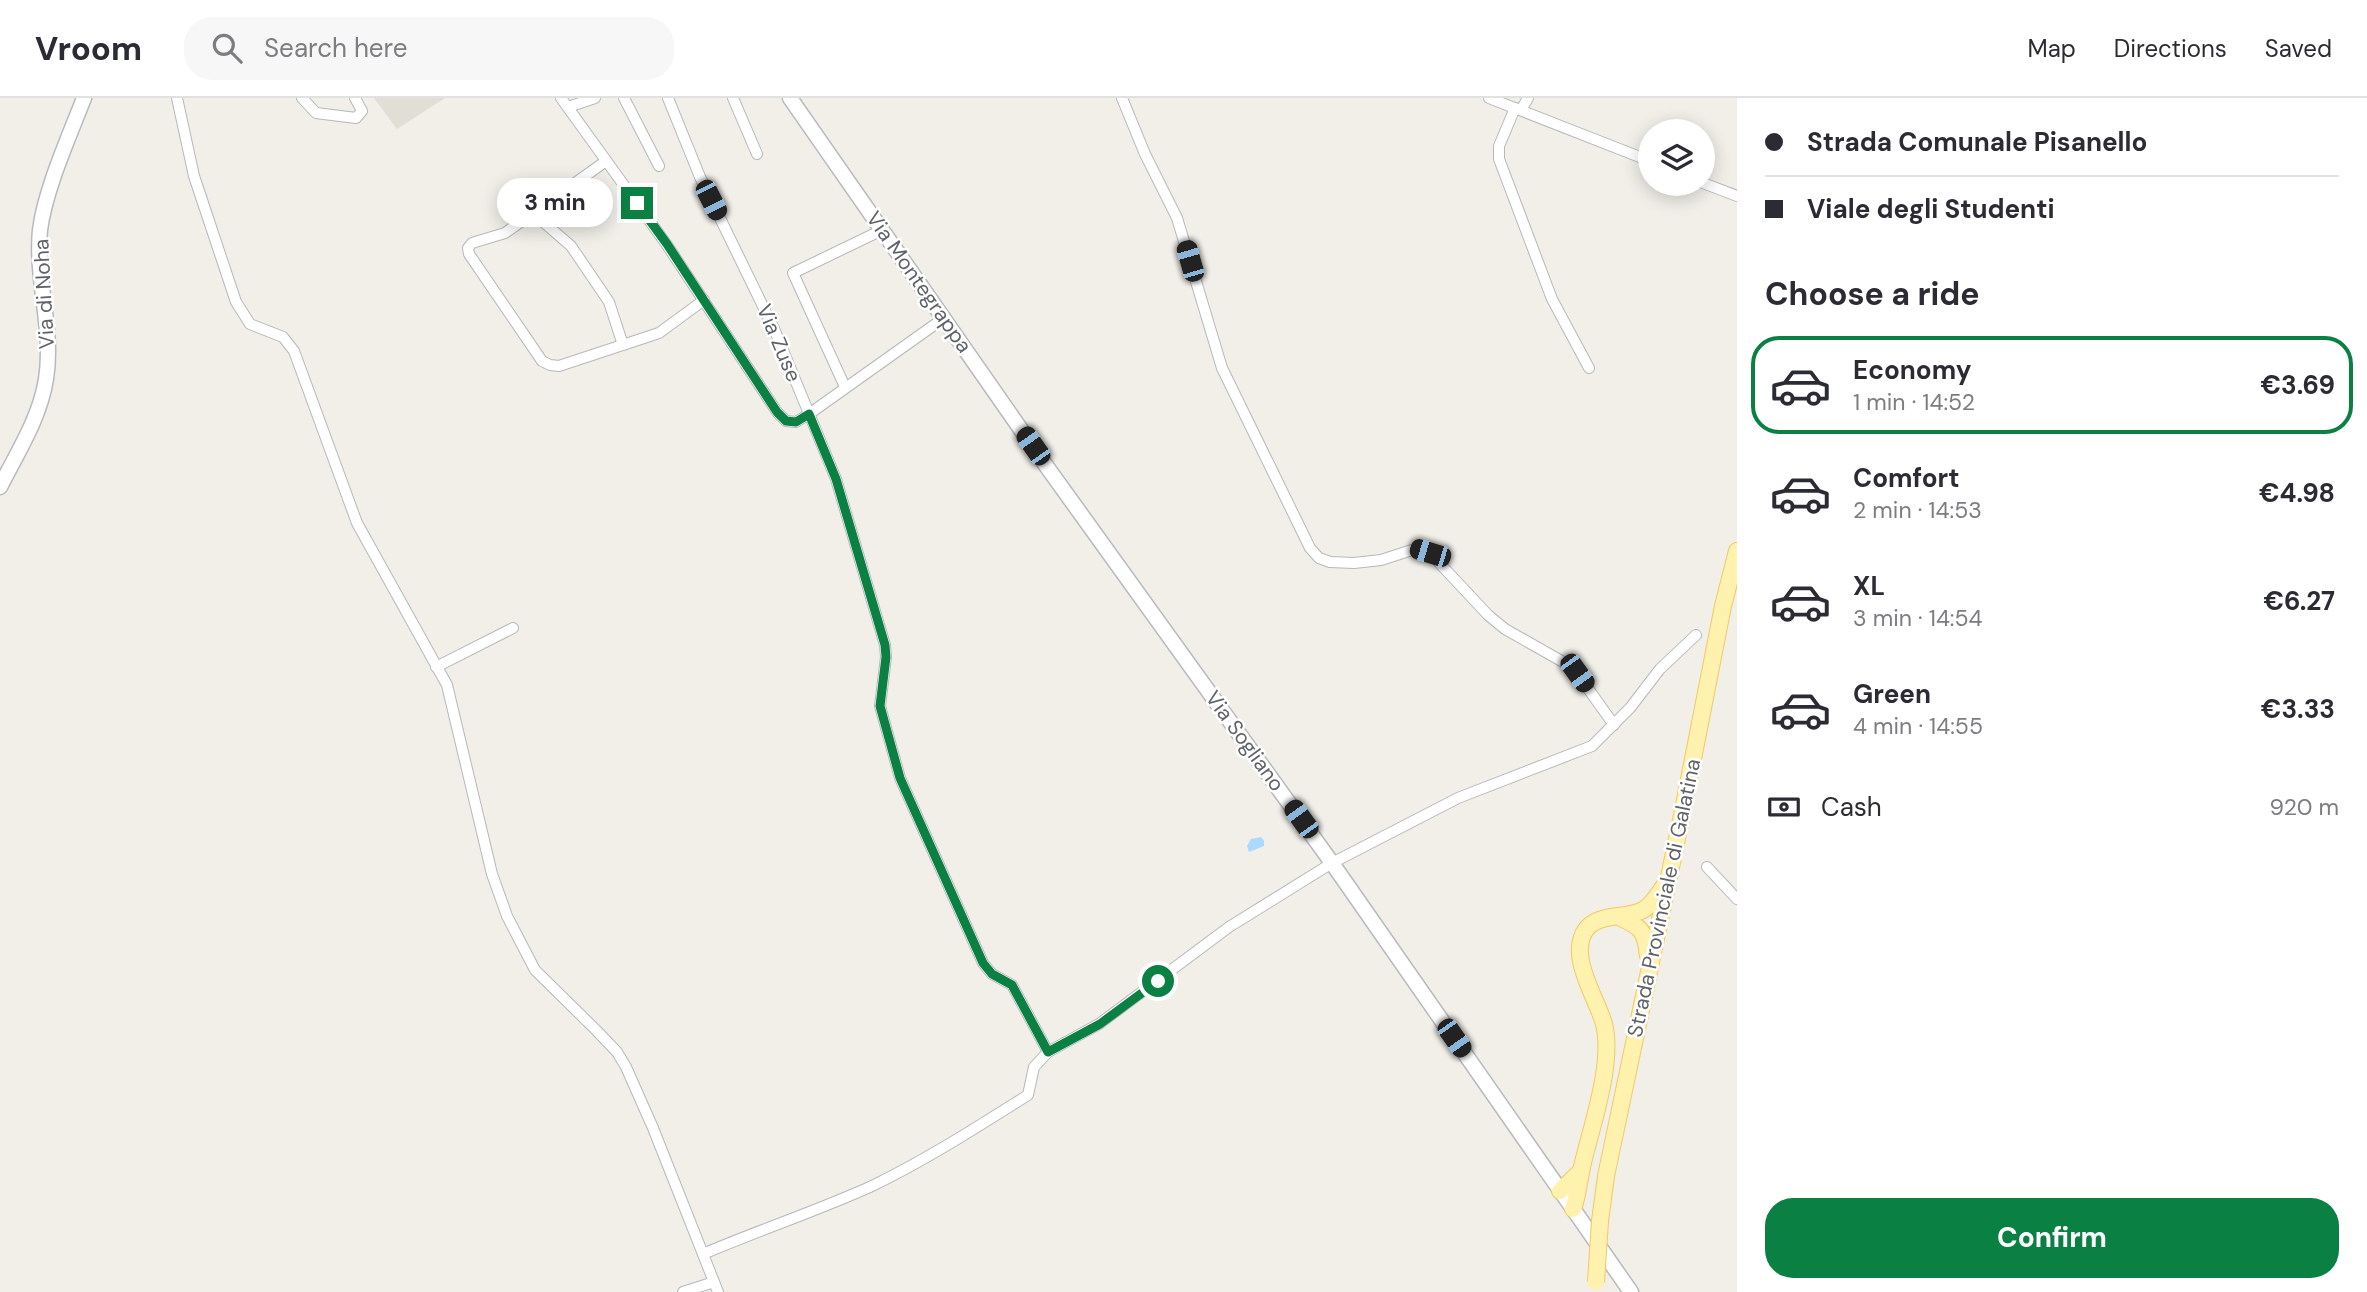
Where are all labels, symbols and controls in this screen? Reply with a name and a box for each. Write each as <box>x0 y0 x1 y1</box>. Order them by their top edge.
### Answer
search box <box>184 17 674 80</box>
text: Vroom <box>35 27 142 70</box>
icon: search <box>208 29 246 67</box>
text: Search here <box>264 31 408 65</box>
text: Map <box>2028 33 2076 64</box>
text: Directions <box>2114 33 2227 64</box>
text: Saved <box>2265 33 2332 64</box>
map controls <box>1638 119 1715 196</box>
button: layers <box>1638 119 1715 196</box>
text: Strada Comunale Pisanello <box>1807 125 2147 159</box>
car <box>693 177 730 223</box>
callout: 3 min <box>497 178 612 228</box>
text: 3 min <box>524 187 586 217</box>
route end <box>621 187 653 219</box>
text: Viale degli Studenti <box>1807 192 2055 226</box>
street label: Via Montegrappa <box>860 206 978 358</box>
street label: Via di Noha <box>27 238 61 350</box>
car <box>1175 238 1206 284</box>
text: Choose a ride <box>1765 273 1980 315</box>
street label: Via Zuse <box>750 300 808 386</box>
text: Economy <box>1853 353 1971 387</box>
icon: car <box>1769 354 1832 417</box>
text: €3.69 <box>2261 368 2335 402</box>
text: 1 min · 14:52 <box>1853 387 1975 417</box>
car <box>1013 423 1054 469</box>
text: Comfort <box>1853 461 1959 495</box>
icon: car <box>1769 462 1832 525</box>
text: €4.98 <box>2259 476 2335 510</box>
text: 2 min · 14:53 <box>1853 495 1982 525</box>
car <box>1407 537 1454 569</box>
text: XL <box>1853 569 1885 603</box>
icon: car <box>1769 570 1832 633</box>
text: €6.27 <box>2264 584 2335 618</box>
text: 3 min · 14:54 <box>1853 603 1983 633</box>
car <box>1557 650 1598 696</box>
text: Green <box>1853 677 1931 711</box>
icon: car <box>1769 678 1832 741</box>
street label: Via Sogliano <box>1199 685 1291 797</box>
text: €3.33 <box>2261 692 2335 726</box>
text: 4 min · 14:55 <box>1853 711 1983 741</box>
street label: Strada Provinciale di Galatina <box>1621 756 1707 1040</box>
icon: cash <box>1765 788 1803 826</box>
text: Cash <box>1821 790 1882 824</box>
text: 920 m <box>2270 792 2339 822</box>
car <box>1281 796 1322 842</box>
route start <box>1142 965 1174 997</box>
car <box>1434 1015 1475 1061</box>
button: Confirm <box>1765 1198 2339 1278</box>

